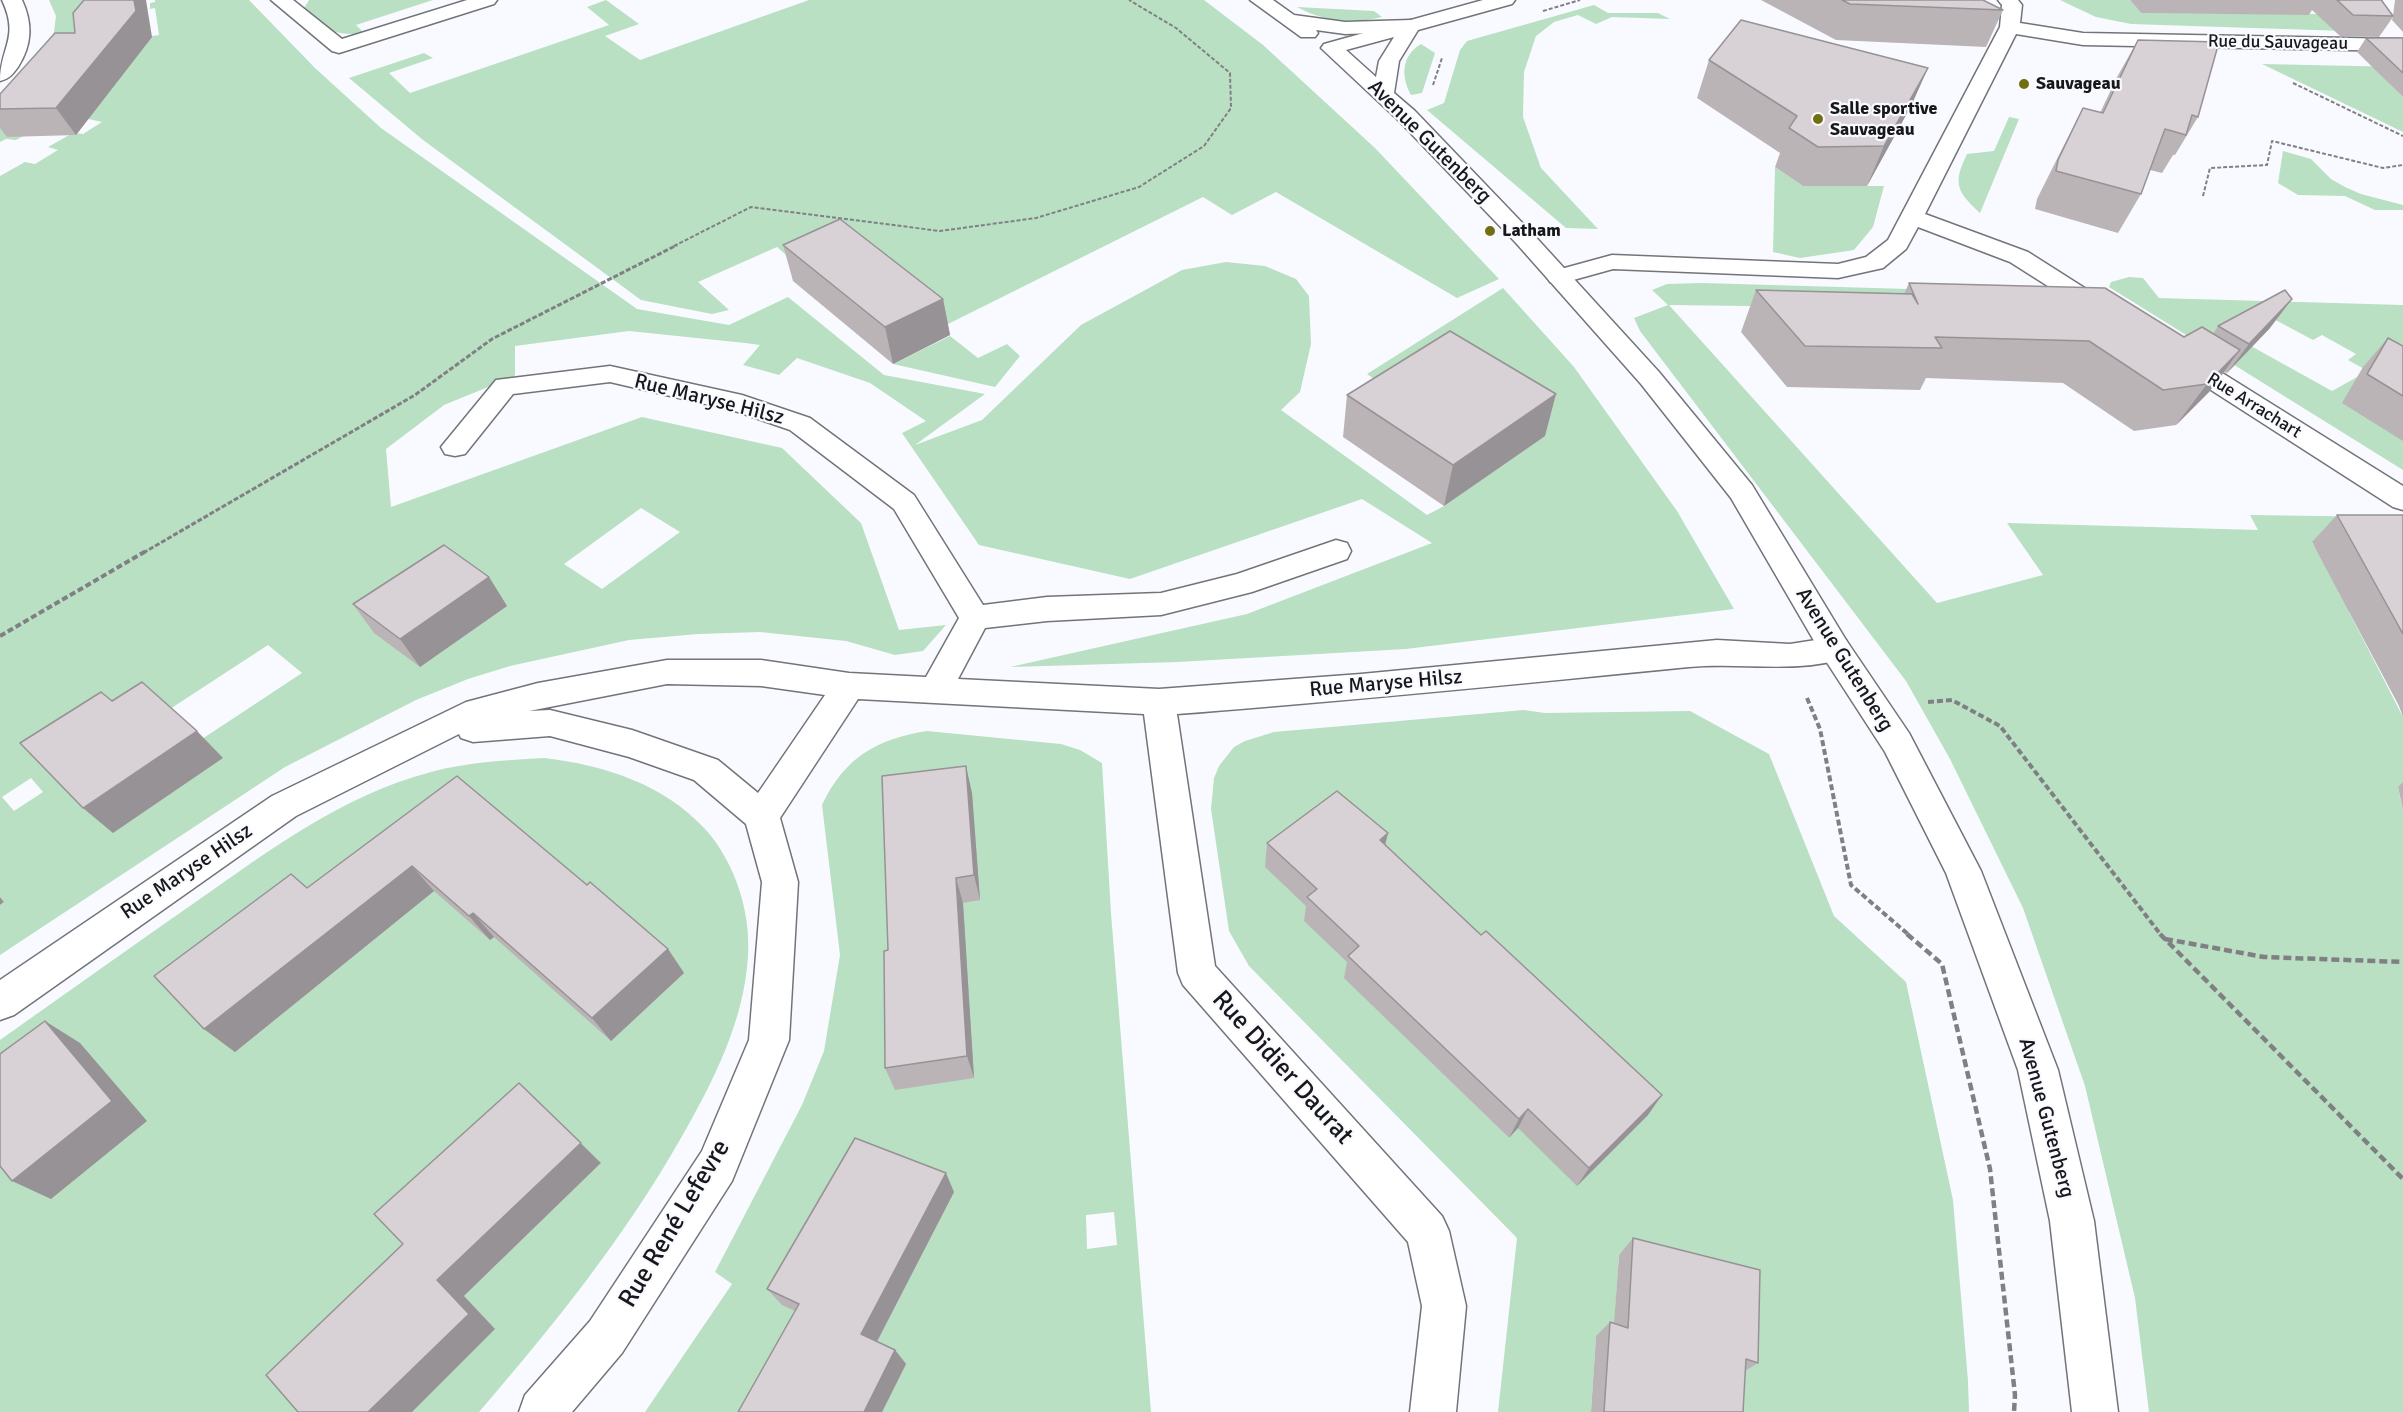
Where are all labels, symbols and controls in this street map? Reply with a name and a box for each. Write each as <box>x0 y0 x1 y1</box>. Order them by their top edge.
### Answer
street label: Rue du Sauvageau <box>2208 31 2348 55</box>
place label: Sauvageau <box>2036 73 2121 95</box>
street label: Avenue Gutenberg <box>1362 75 1496 209</box>
marker: Sauvageau <box>2017 77 2031 91</box>
place label: Salle sportive Sauvageau <box>1830 98 1937 140</box>
marker: Salle sportive Sauvageau <box>1811 112 1825 126</box>
place label: Latham <box>1502 220 1561 242</box>
marker: Latham <box>1483 224 1497 238</box>
street label: Rue Arrachart <box>2203 368 2305 444</box>
street label: Rue Maryse Hilsz <box>632 369 786 431</box>
street label: Avenue Gutenberg <box>1790 584 1898 736</box>
street label: Rue Maryse Hilsz <box>1309 665 1463 703</box>
street label: Rue Maryse Hilsz <box>116 819 258 925</box>
street label: Rue Didier Daurat <box>1205 985 1359 1151</box>
street label: Avenue Gutenberg <box>2013 1035 2079 1201</box>
street label: Rue René Lefevre <box>613 1134 737 1314</box>

